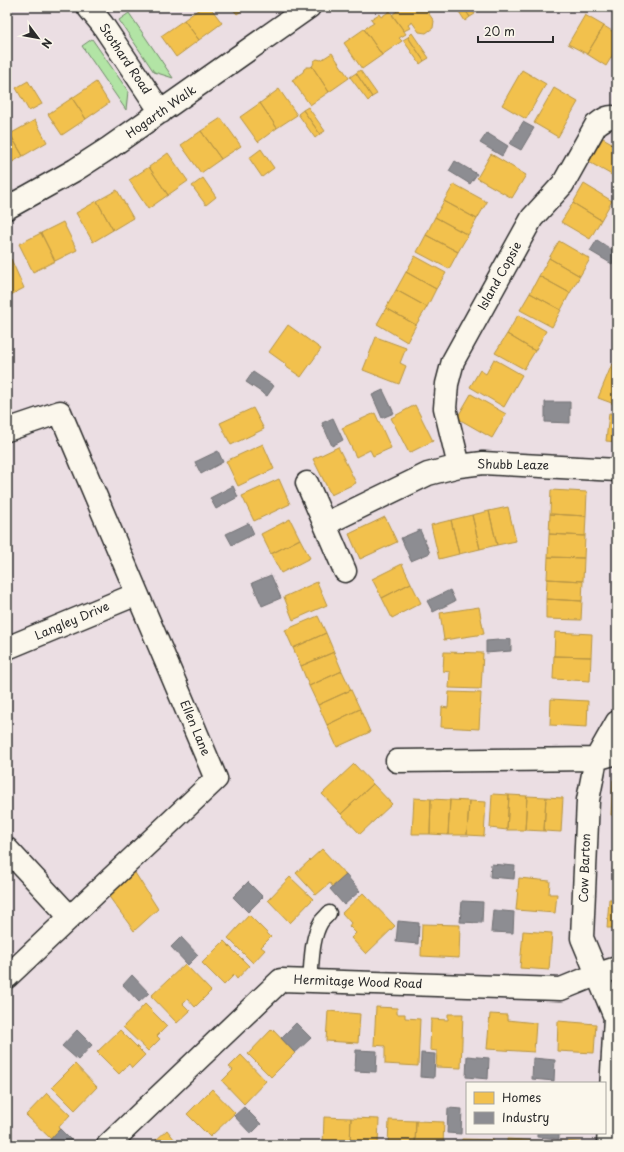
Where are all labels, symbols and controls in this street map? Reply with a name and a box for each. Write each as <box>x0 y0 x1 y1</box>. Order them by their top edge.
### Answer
north arrow <box>18 18 58 58</box>
scale bar <box>478 18 553 44</box>
street label: Stothard Road <box>95 19 156 98</box>
text: 20 m <box>484 22 515 40</box>
text: N <box>37 35 56 52</box>
street label: Hogarth Walk <box>122 80 199 142</box>
street label: Island Copsie <box>473 238 525 313</box>
street label: Shubb Leaze <box>477 454 549 474</box>
street label: Langley Drive <box>31 596 112 644</box>
street label: Ellen Lane <box>176 697 216 758</box>
street label: Cow Barton <box>574 833 594 903</box>
street label: Hermitage Wood Road <box>293 970 423 992</box>
legend <box>466 1082 606 1134</box>
text: Homes <box>502 1088 541 1106</box>
text: Industry <box>502 1108 550 1126</box>

